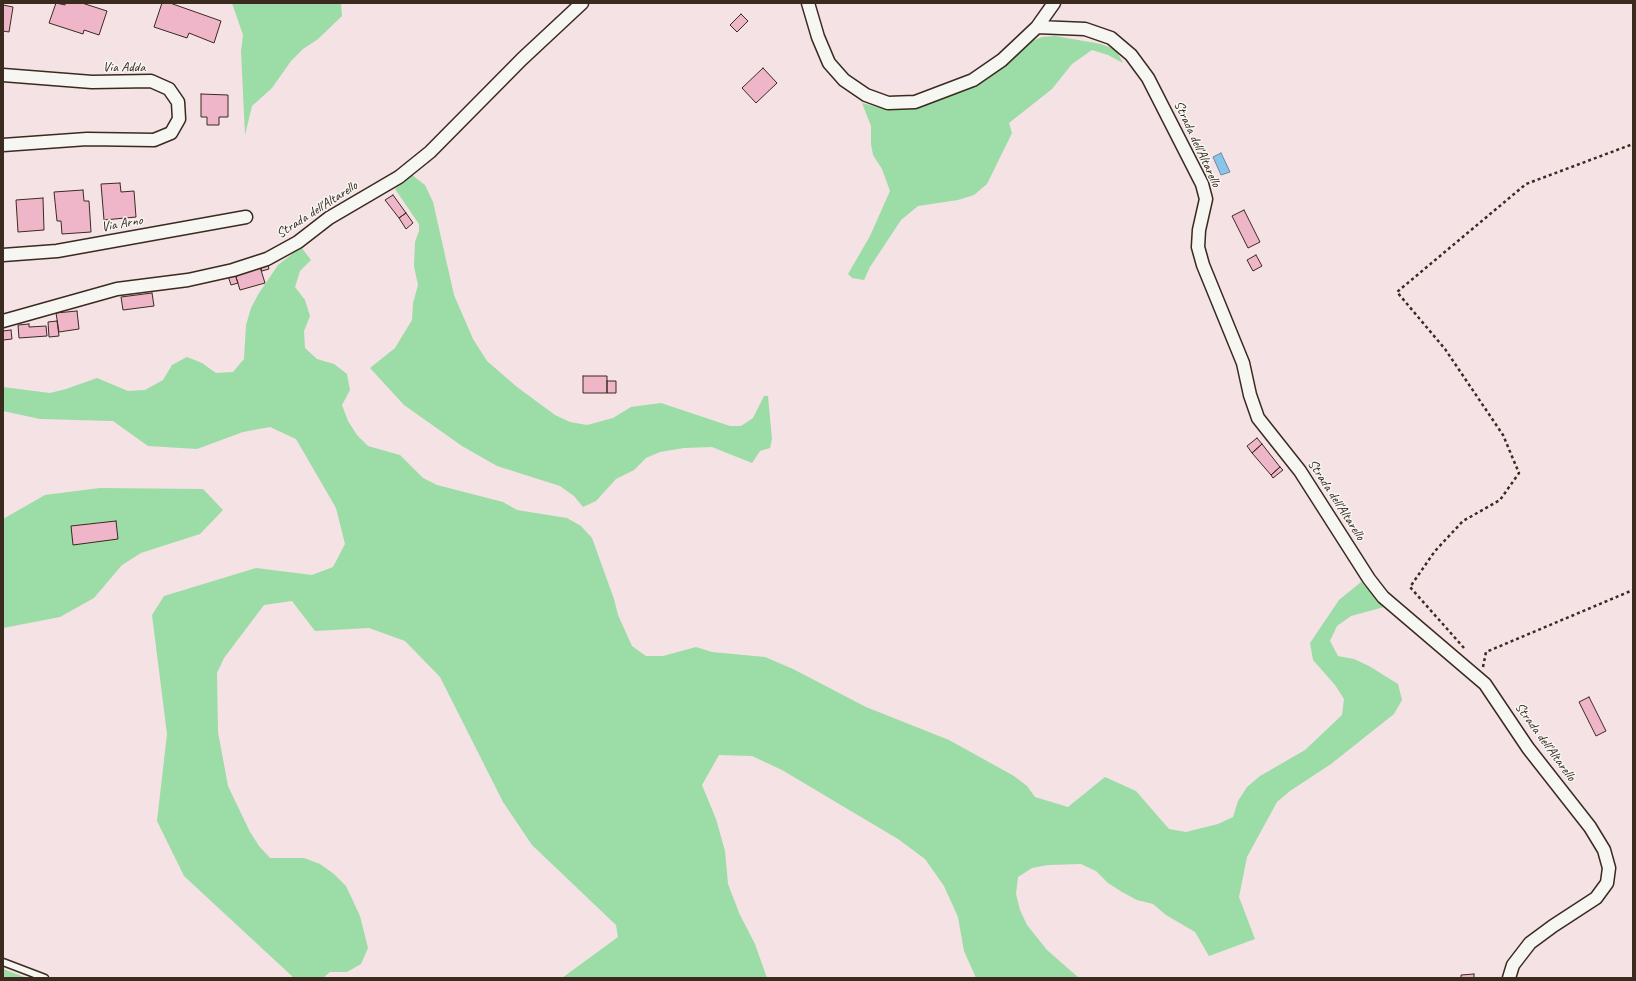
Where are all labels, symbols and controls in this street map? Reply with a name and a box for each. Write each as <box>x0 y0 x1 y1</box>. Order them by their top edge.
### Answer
street label: Via Adda <box>103 59 145 75</box>
street label: Strada dell'Altarello <box>1170 98 1224 190</box>
street label: Strada dell'Altarello <box>273 178 361 242</box>
street label: Via Arno <box>100 212 144 236</box>
street label: Strada dell'Altarello <box>1304 456 1368 544</box>
street label: Strada dell'Altarello <box>1511 699 1579 785</box>

